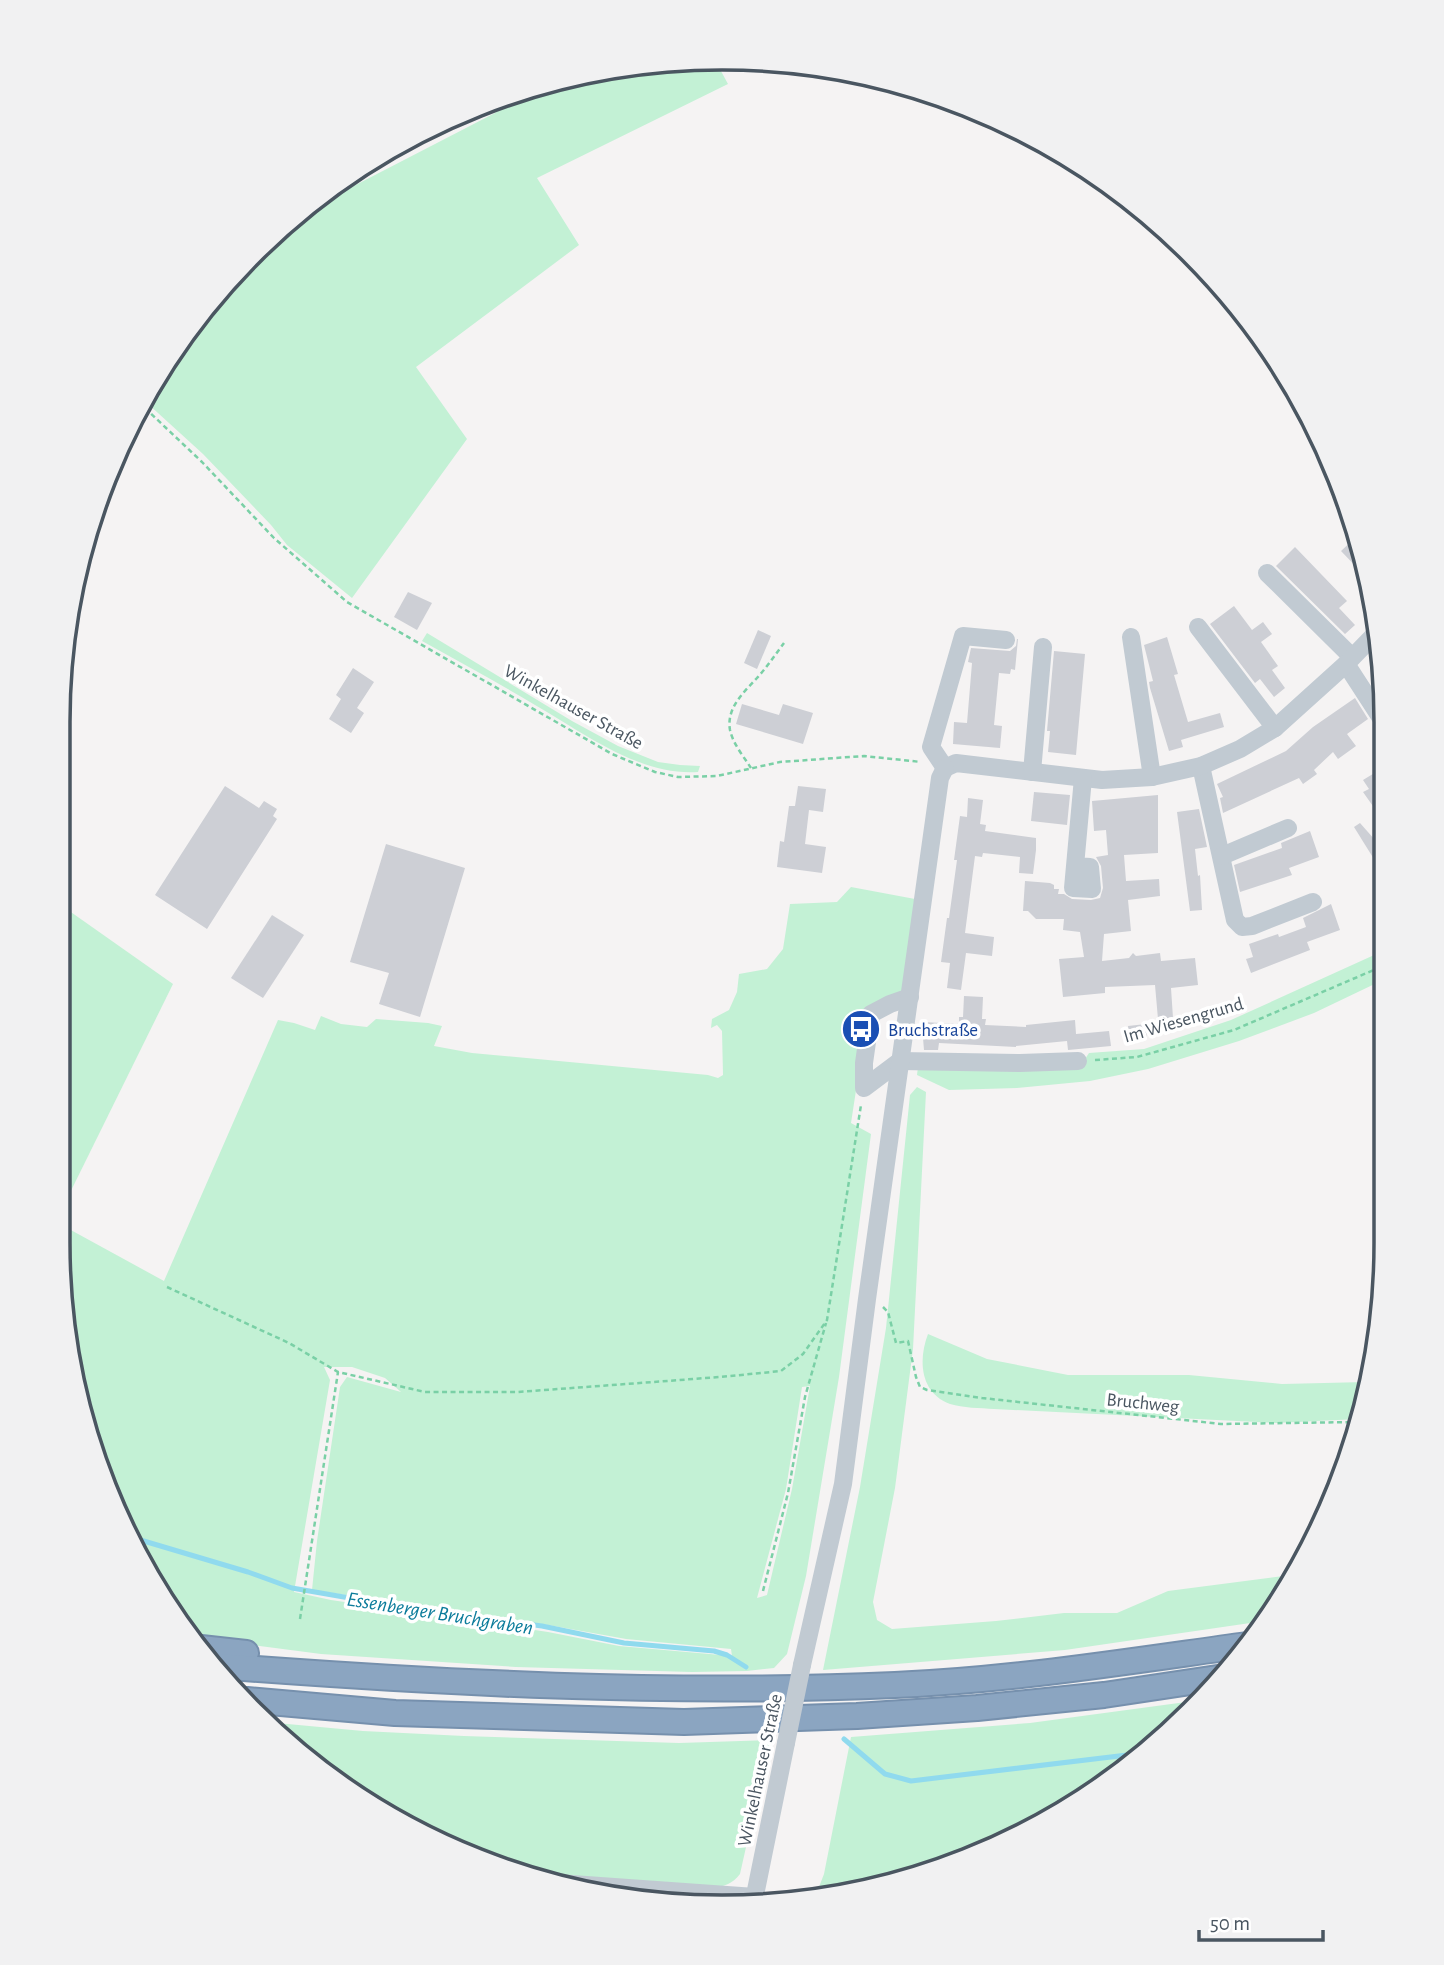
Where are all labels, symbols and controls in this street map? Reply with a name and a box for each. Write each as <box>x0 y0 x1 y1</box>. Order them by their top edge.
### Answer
street label: Winkelhauser Straße <box>501 661 646 753</box>
street label: Im Wiesengrund <box>1121 994 1246 1047</box>
bus stop icon: Bruchstraße <box>840 1008 882 1050</box>
place label: Bruchstraße <box>888 1021 978 1040</box>
street label: Bruchweg <box>1106 1390 1181 1417</box>
water label: Essenberger Bruchgraben <box>345 1588 535 1639</box>
street label: Winkelhauser Straße <box>735 1692 786 1848</box>
scale bar <box>1199 1898 1323 1942</box>
text: 50 m <box>1210 1913 1250 1934</box>

